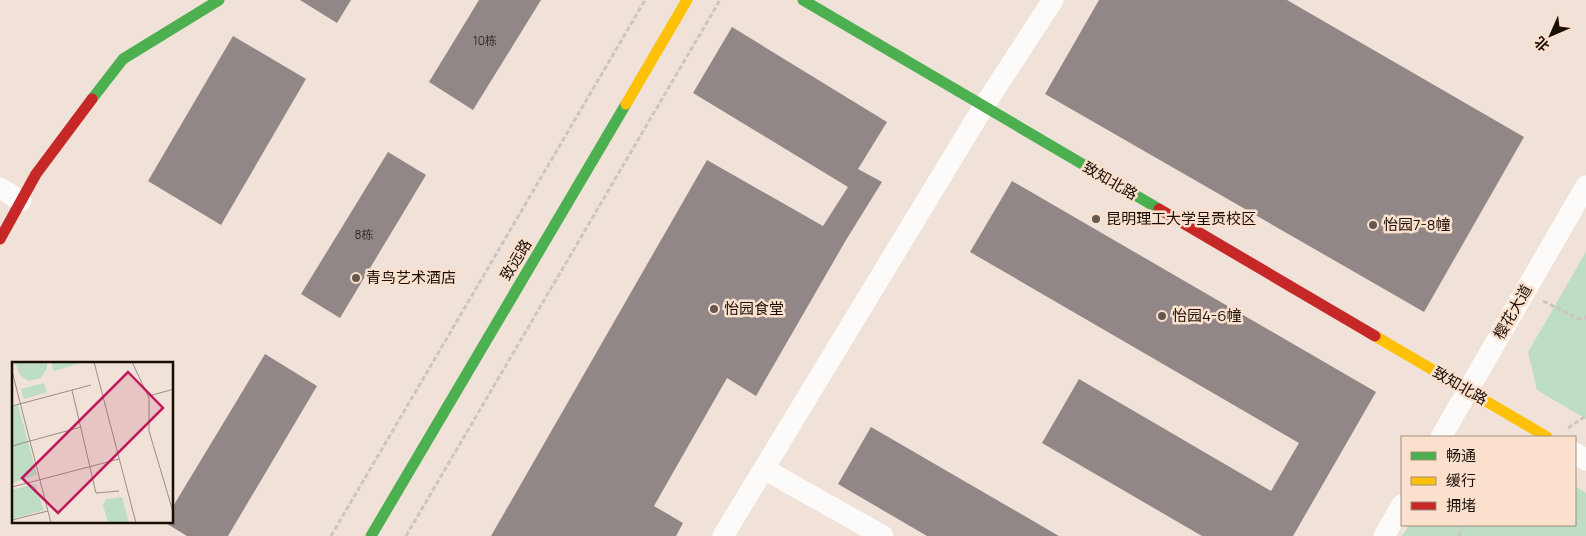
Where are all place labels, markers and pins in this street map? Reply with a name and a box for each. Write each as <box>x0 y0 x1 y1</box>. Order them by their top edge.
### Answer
place label: 昆明理工大学呈贡校区 <box>1106 208 1256 229</box>
marker: 昆明理工大学呈贡校区 <box>1090 213 1102 225</box>
place label: 怡园7-8幢 <box>1383 214 1451 235</box>
marker: 怡园7-8幢 <box>1367 219 1379 231</box>
place label: 青鸟艺术酒店 <box>366 267 456 288</box>
marker: 青鸟艺术酒店 <box>350 272 362 284</box>
place label: 怡园食堂 <box>724 298 784 319</box>
marker: 怡园食堂 <box>708 303 720 315</box>
place label: 怡园4-6幢 <box>1172 305 1241 326</box>
marker: 怡园4-6幢 <box>1156 310 1168 322</box>

